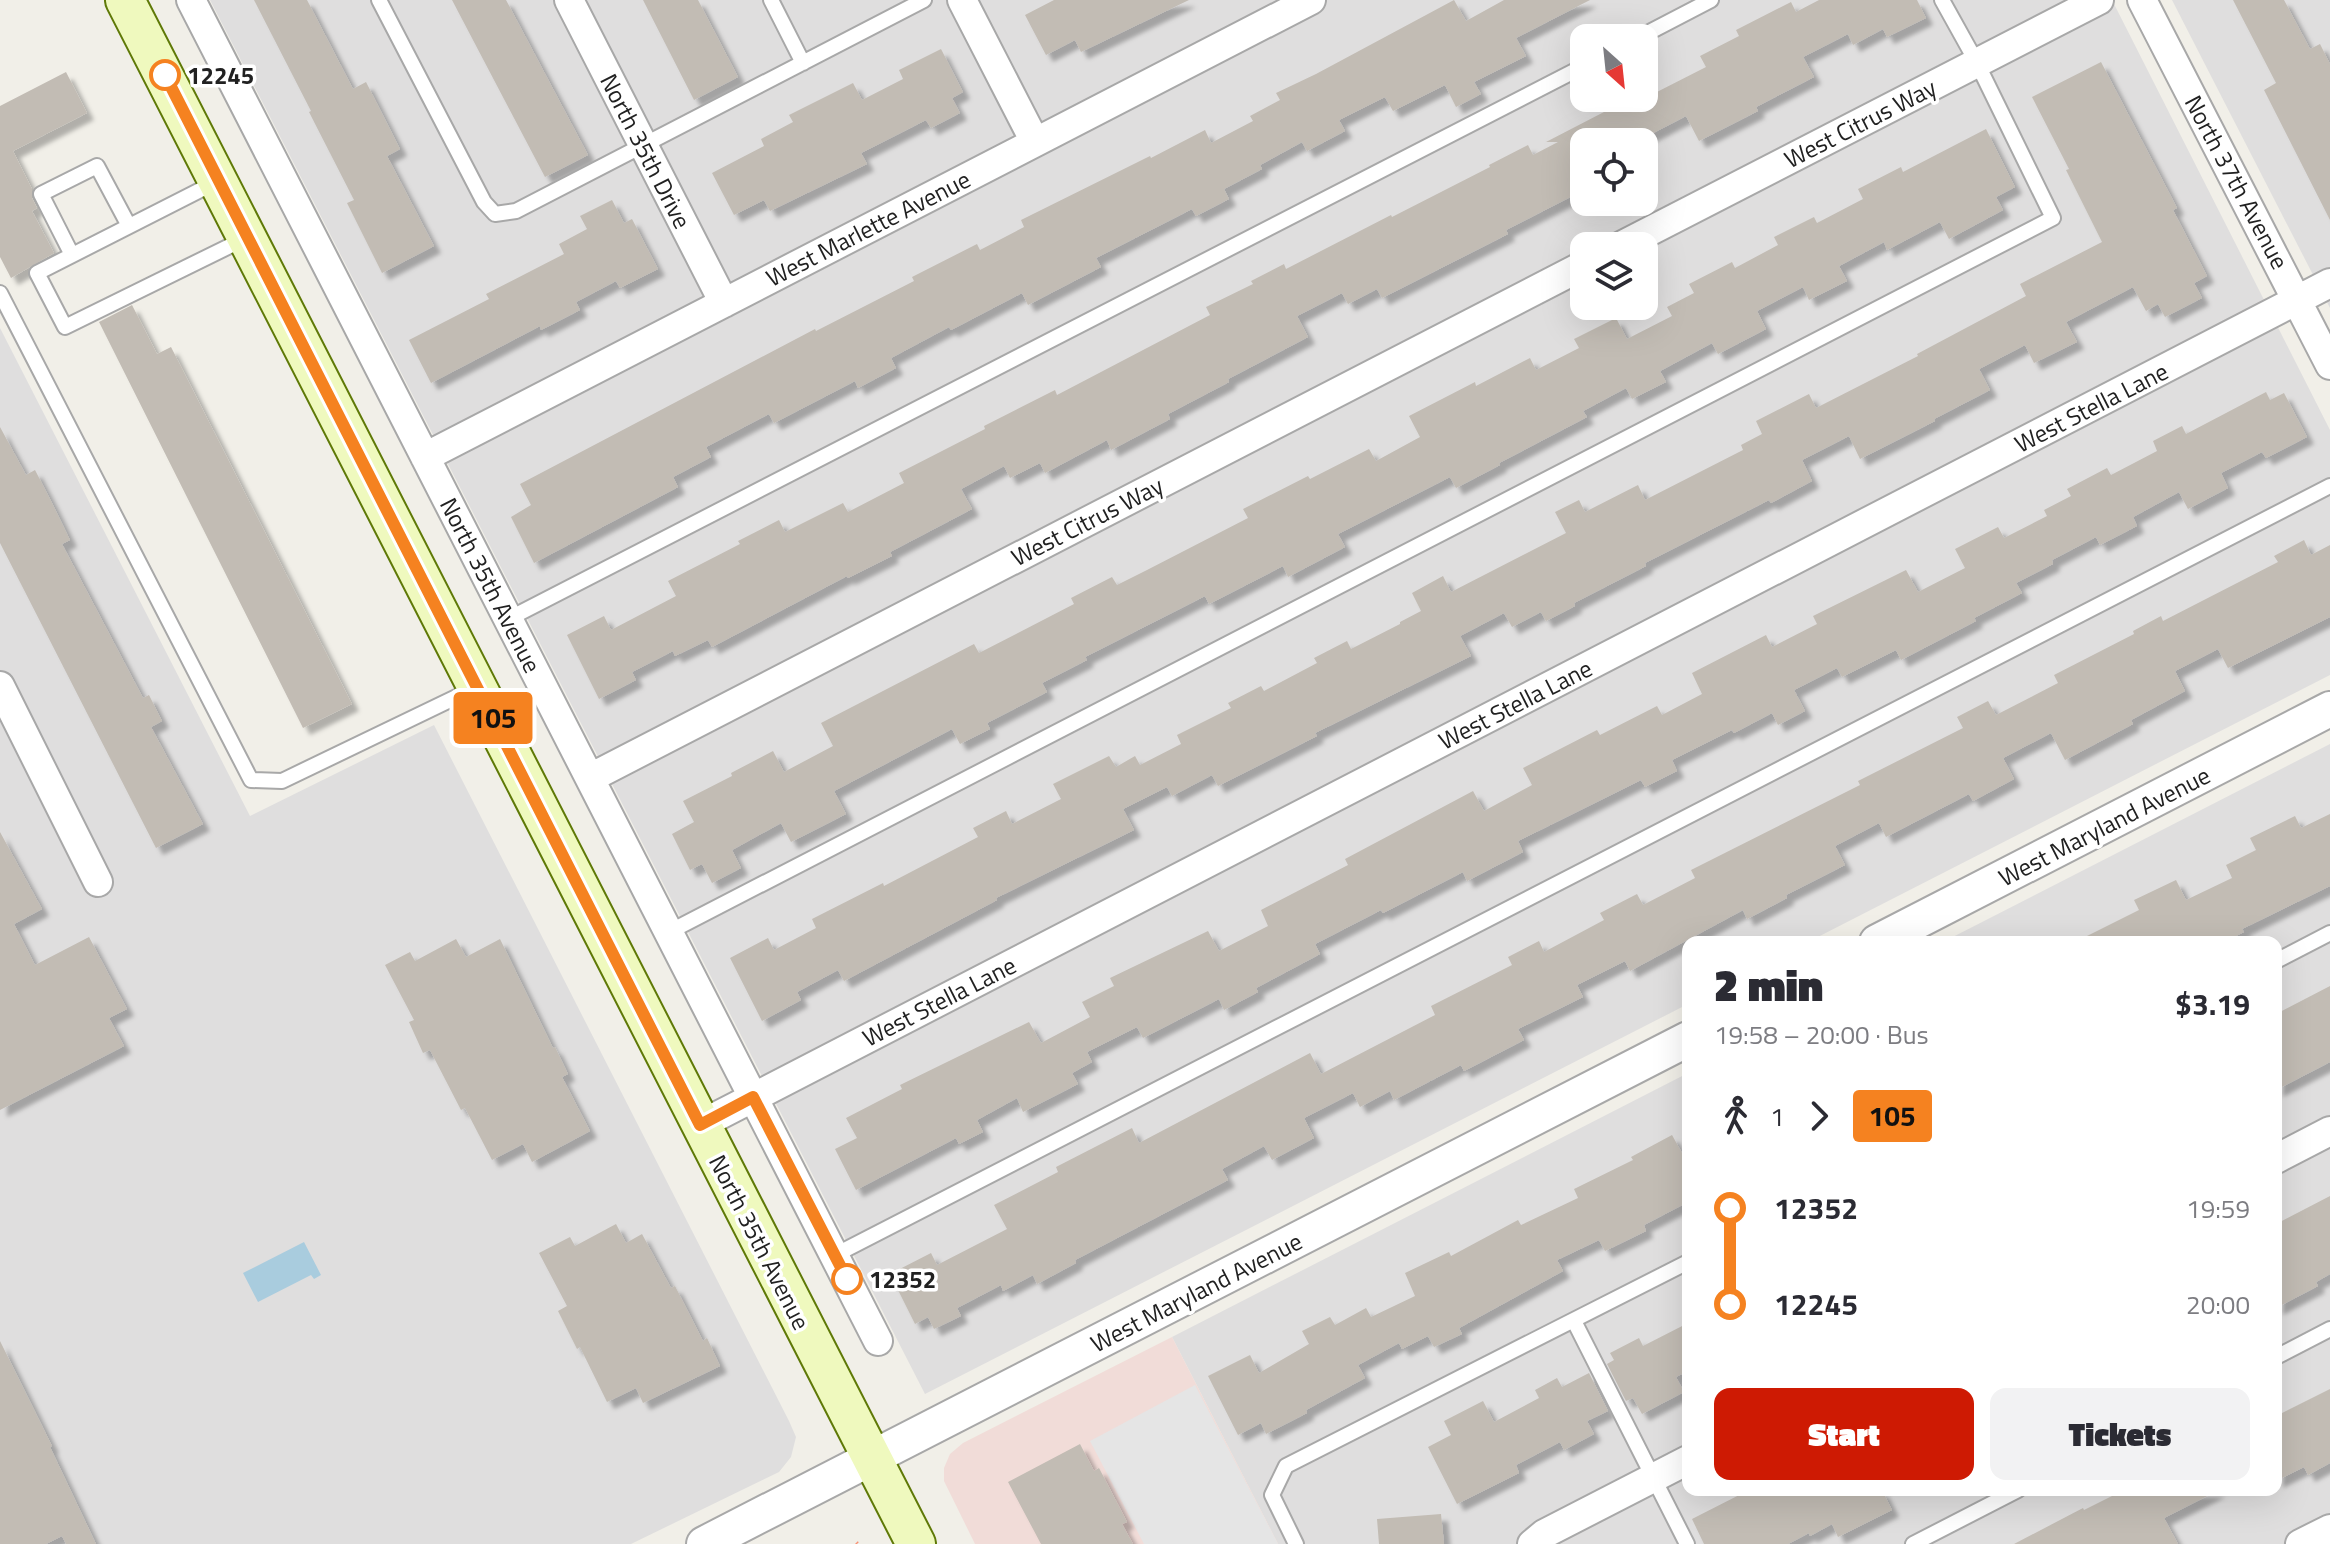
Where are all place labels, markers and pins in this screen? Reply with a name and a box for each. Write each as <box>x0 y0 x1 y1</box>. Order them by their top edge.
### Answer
place label: 12245 <box>187 57 254 93</box>
marker: 12245 <box>150 60 180 90</box>
place label: 12352 <box>869 1261 936 1297</box>
marker: 12352 <box>832 1264 862 1294</box>

